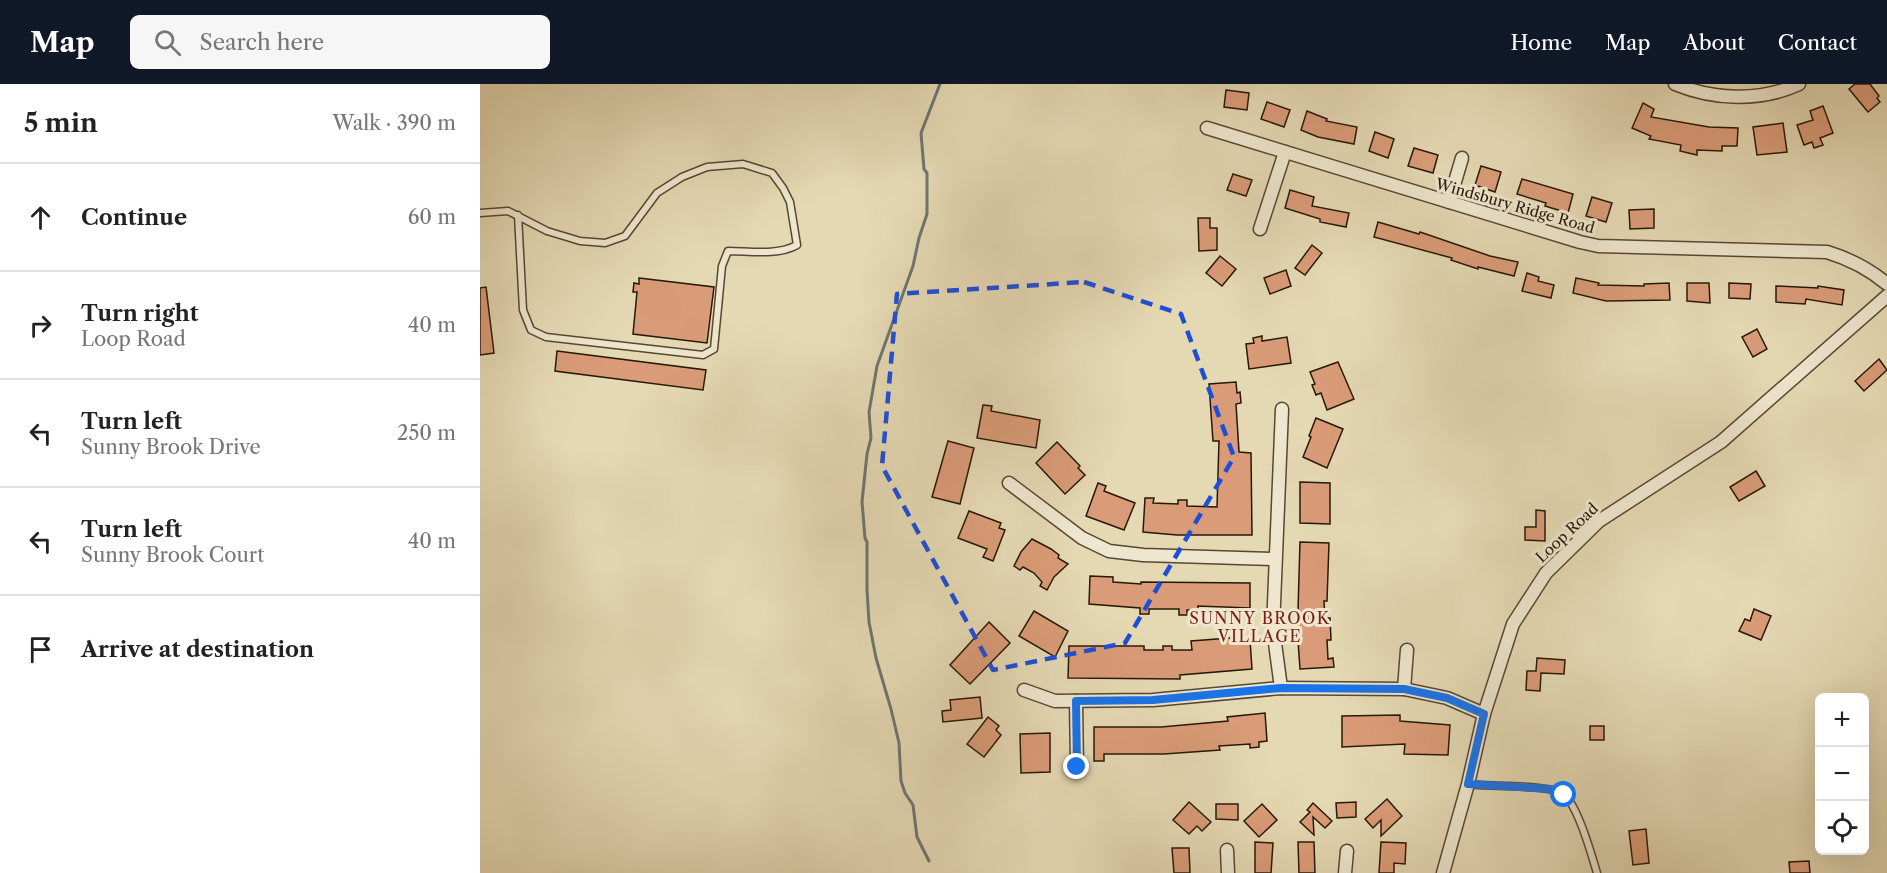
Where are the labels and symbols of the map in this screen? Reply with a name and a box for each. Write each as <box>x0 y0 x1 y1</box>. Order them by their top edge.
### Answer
street label: Windsbury Ridge Road <box>1432 173 1597 237</box>
street label: Loop Road <box>1531 499 1602 566</box>
district label: SUNNY BROOK VILLAGE <box>1189 608 1331 646</box>
route end <box>1063 753 1089 779</box>
route start <box>1550 781 1576 807</box>

